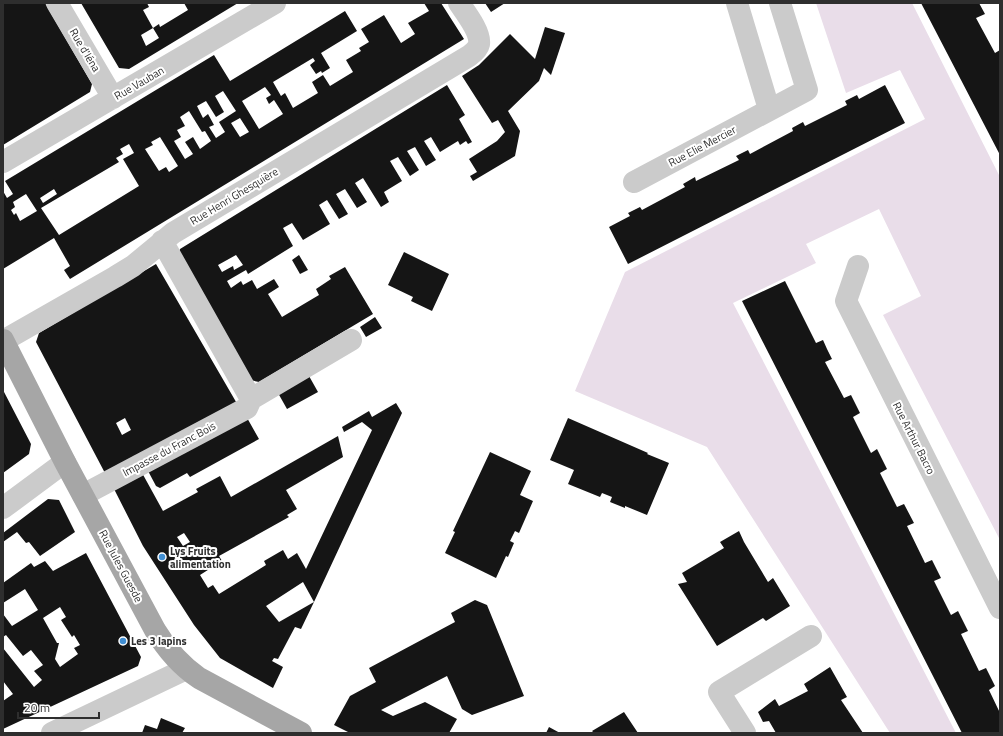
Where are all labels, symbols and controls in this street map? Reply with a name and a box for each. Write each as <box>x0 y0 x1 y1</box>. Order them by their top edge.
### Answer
street label: Rue d'Iéna <box>66 25 105 75</box>
street label: Rue Vauban <box>111 62 167 104</box>
street label: Rue Elie Mercier <box>665 121 739 171</box>
street label: Rue Henri Ghesquière <box>187 163 281 229</box>
street label: Rue Arthur Bacro <box>889 399 939 477</box>
street label: Impasse du Franc Bois <box>120 418 218 480</box>
street label: Rue Jules Guesde <box>95 527 147 605</box>
place label: Lys Fruits alimentation <box>170 543 231 572</box>
marker: Lys Fruits alimentation <box>157 552 167 562</box>
place label: Les 3 lapins <box>131 633 187 649</box>
marker: Les 3 lapins <box>118 636 128 646</box>
scale bar <box>18 694 99 720</box>
text: 20 m <box>24 698 50 717</box>

